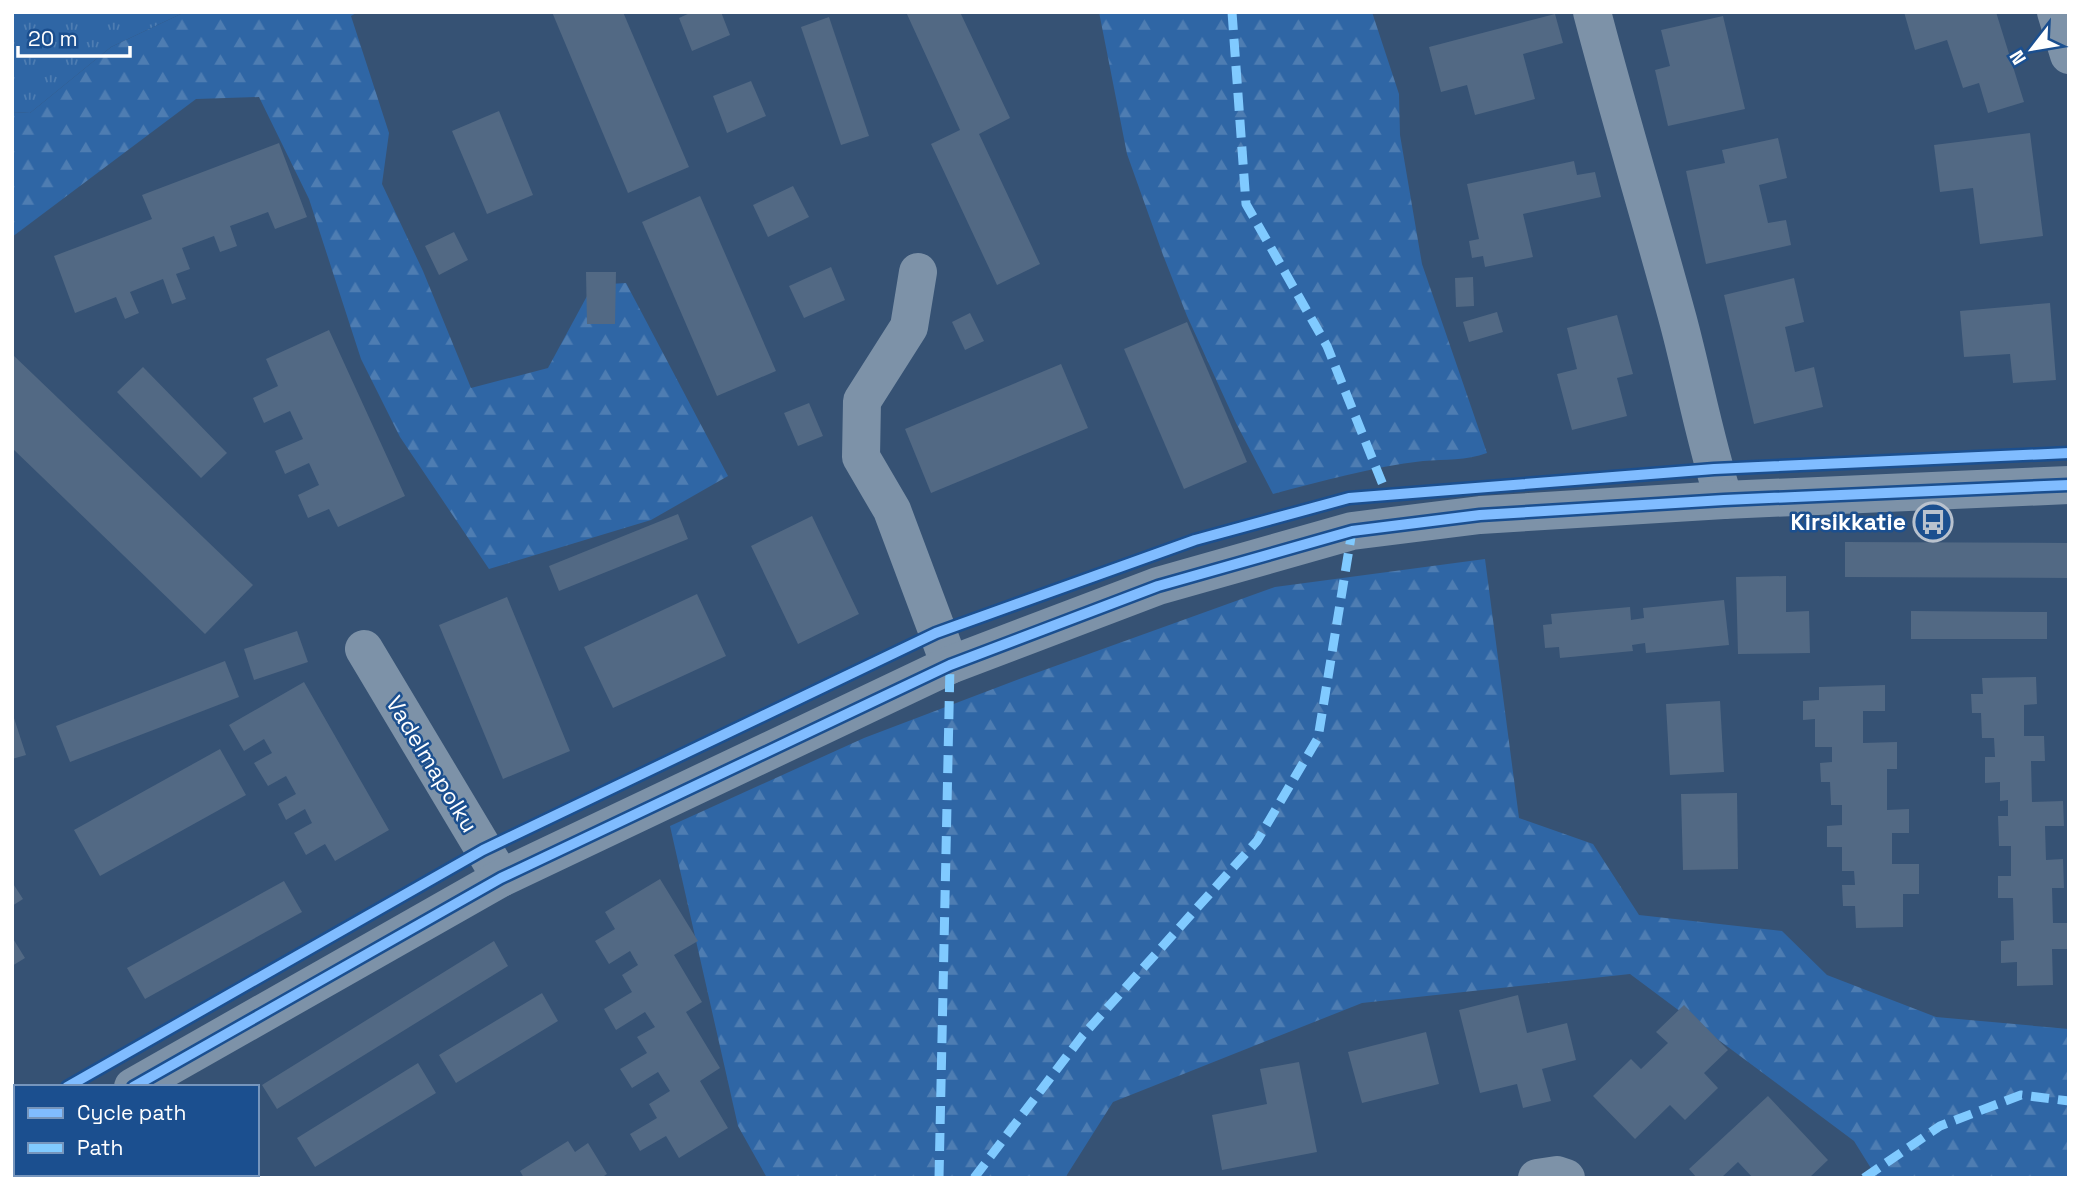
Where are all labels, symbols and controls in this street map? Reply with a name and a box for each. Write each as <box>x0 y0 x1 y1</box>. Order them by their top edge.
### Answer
scale bar <box>18 14 130 58</box>
north arrow <box>1997 14 2067 84</box>
text: 20 m <box>28 25 78 52</box>
text: N <box>2004 46 2032 69</box>
bus stop icon: Kirsikkatie <box>1912 501 1954 543</box>
place label: Kirsikkatie <box>1790 507 1906 537</box>
street label: Vadelmapolku <box>379 690 485 838</box>
legend <box>14 1085 259 1176</box>
text: Cycle path <box>77 1099 186 1126</box>
text: Path <box>77 1134 123 1161</box>

